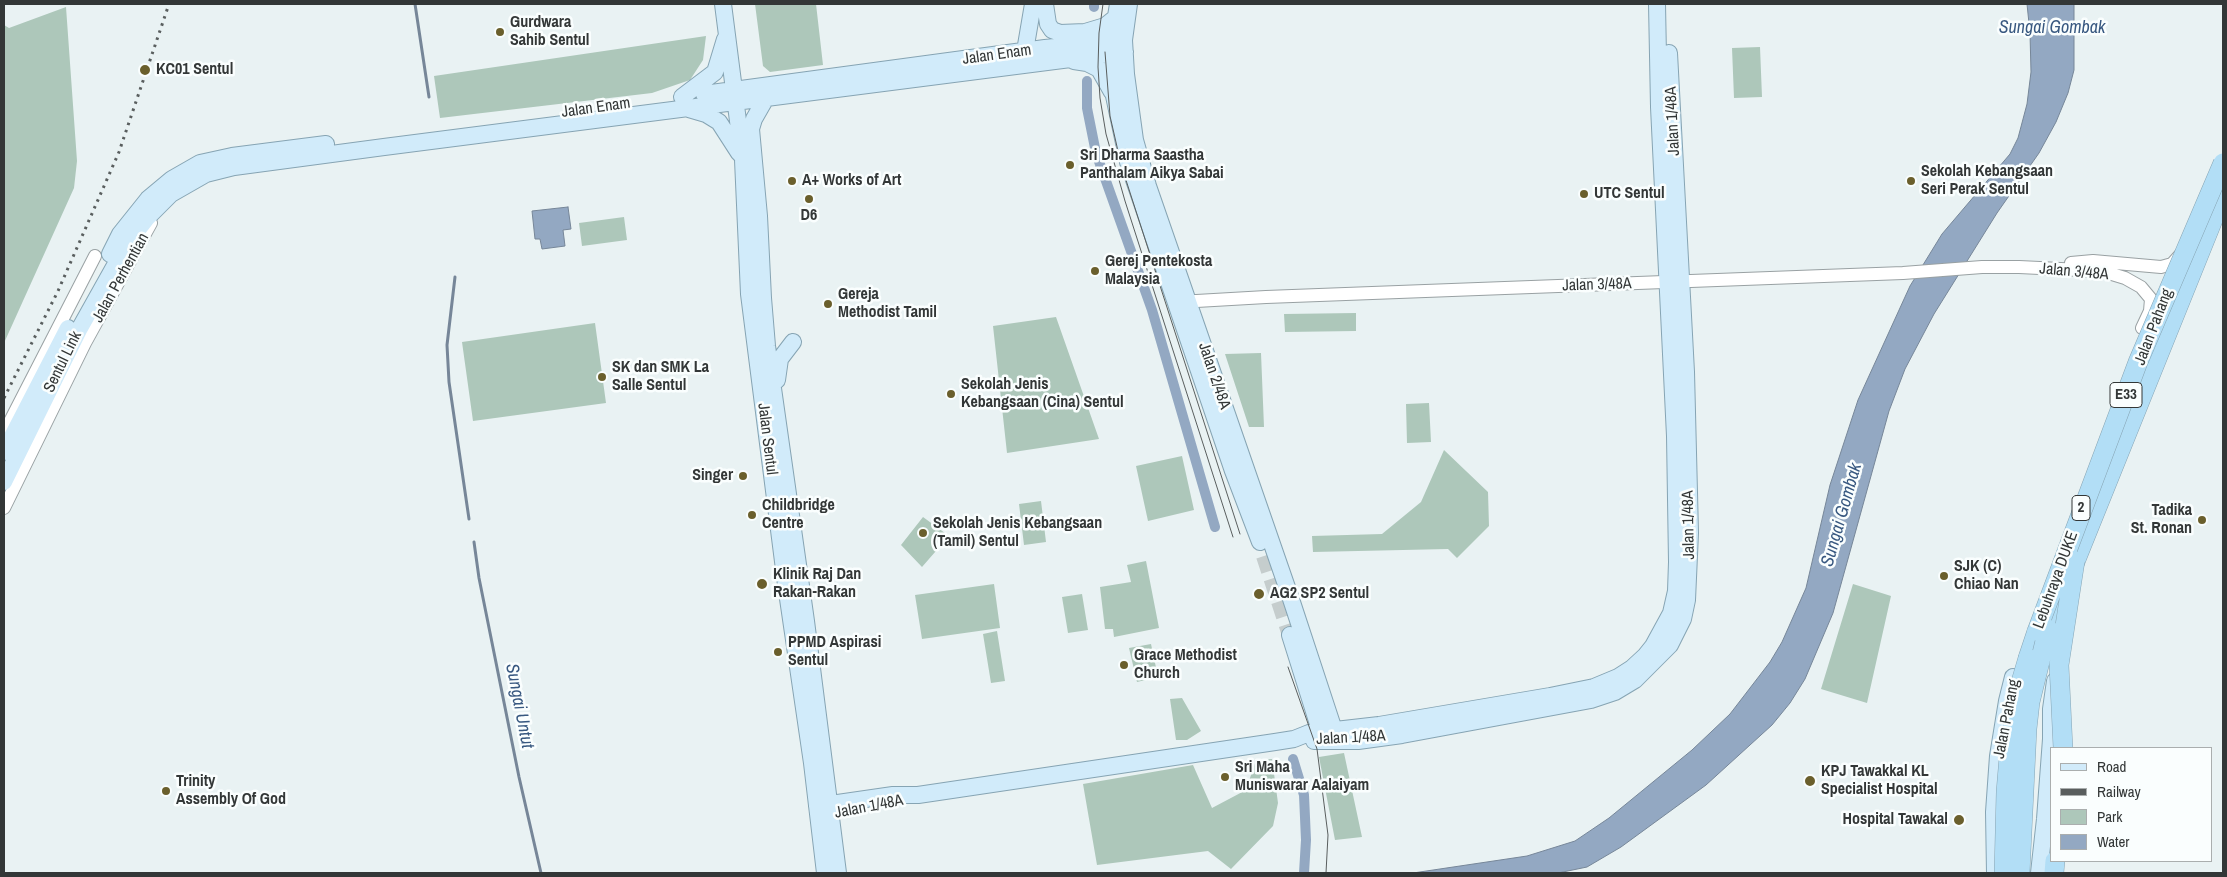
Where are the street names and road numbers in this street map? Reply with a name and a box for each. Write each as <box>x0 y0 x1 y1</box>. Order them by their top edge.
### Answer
street label: Jalan Enam <box>961 41 1033 69</box>
street label: Jalan 1/48A <box>1662 86 1684 156</box>
street label: Jalan Enam <box>560 94 632 122</box>
street label: Jalan Perhentian <box>89 230 153 326</box>
street label: Jalan 3/48A <box>2039 259 2109 285</box>
street label: Jalan 3/48A <box>1562 274 1632 296</box>
street label: Jalan Pahang <box>2131 286 2177 368</box>
street label: Sentul Link <box>40 328 86 396</box>
street label: Jalan 2/48A <box>1194 340 1234 412</box>
road number: E33 <box>2110 382 2142 408</box>
street label: Jalan Sentul <box>753 402 781 476</box>
street label: Jalan 1/48A <box>1679 490 1699 560</box>
road number: 2 <box>2072 496 2090 520</box>
street label: Lebuhraya DUKE <box>2030 529 2082 631</box>
street label: Jalan Pahang <box>1990 678 2024 760</box>
street label: Jalan 1/48A <box>1316 727 1386 749</box>
street label: Jalan 1/48A <box>833 791 905 823</box>

